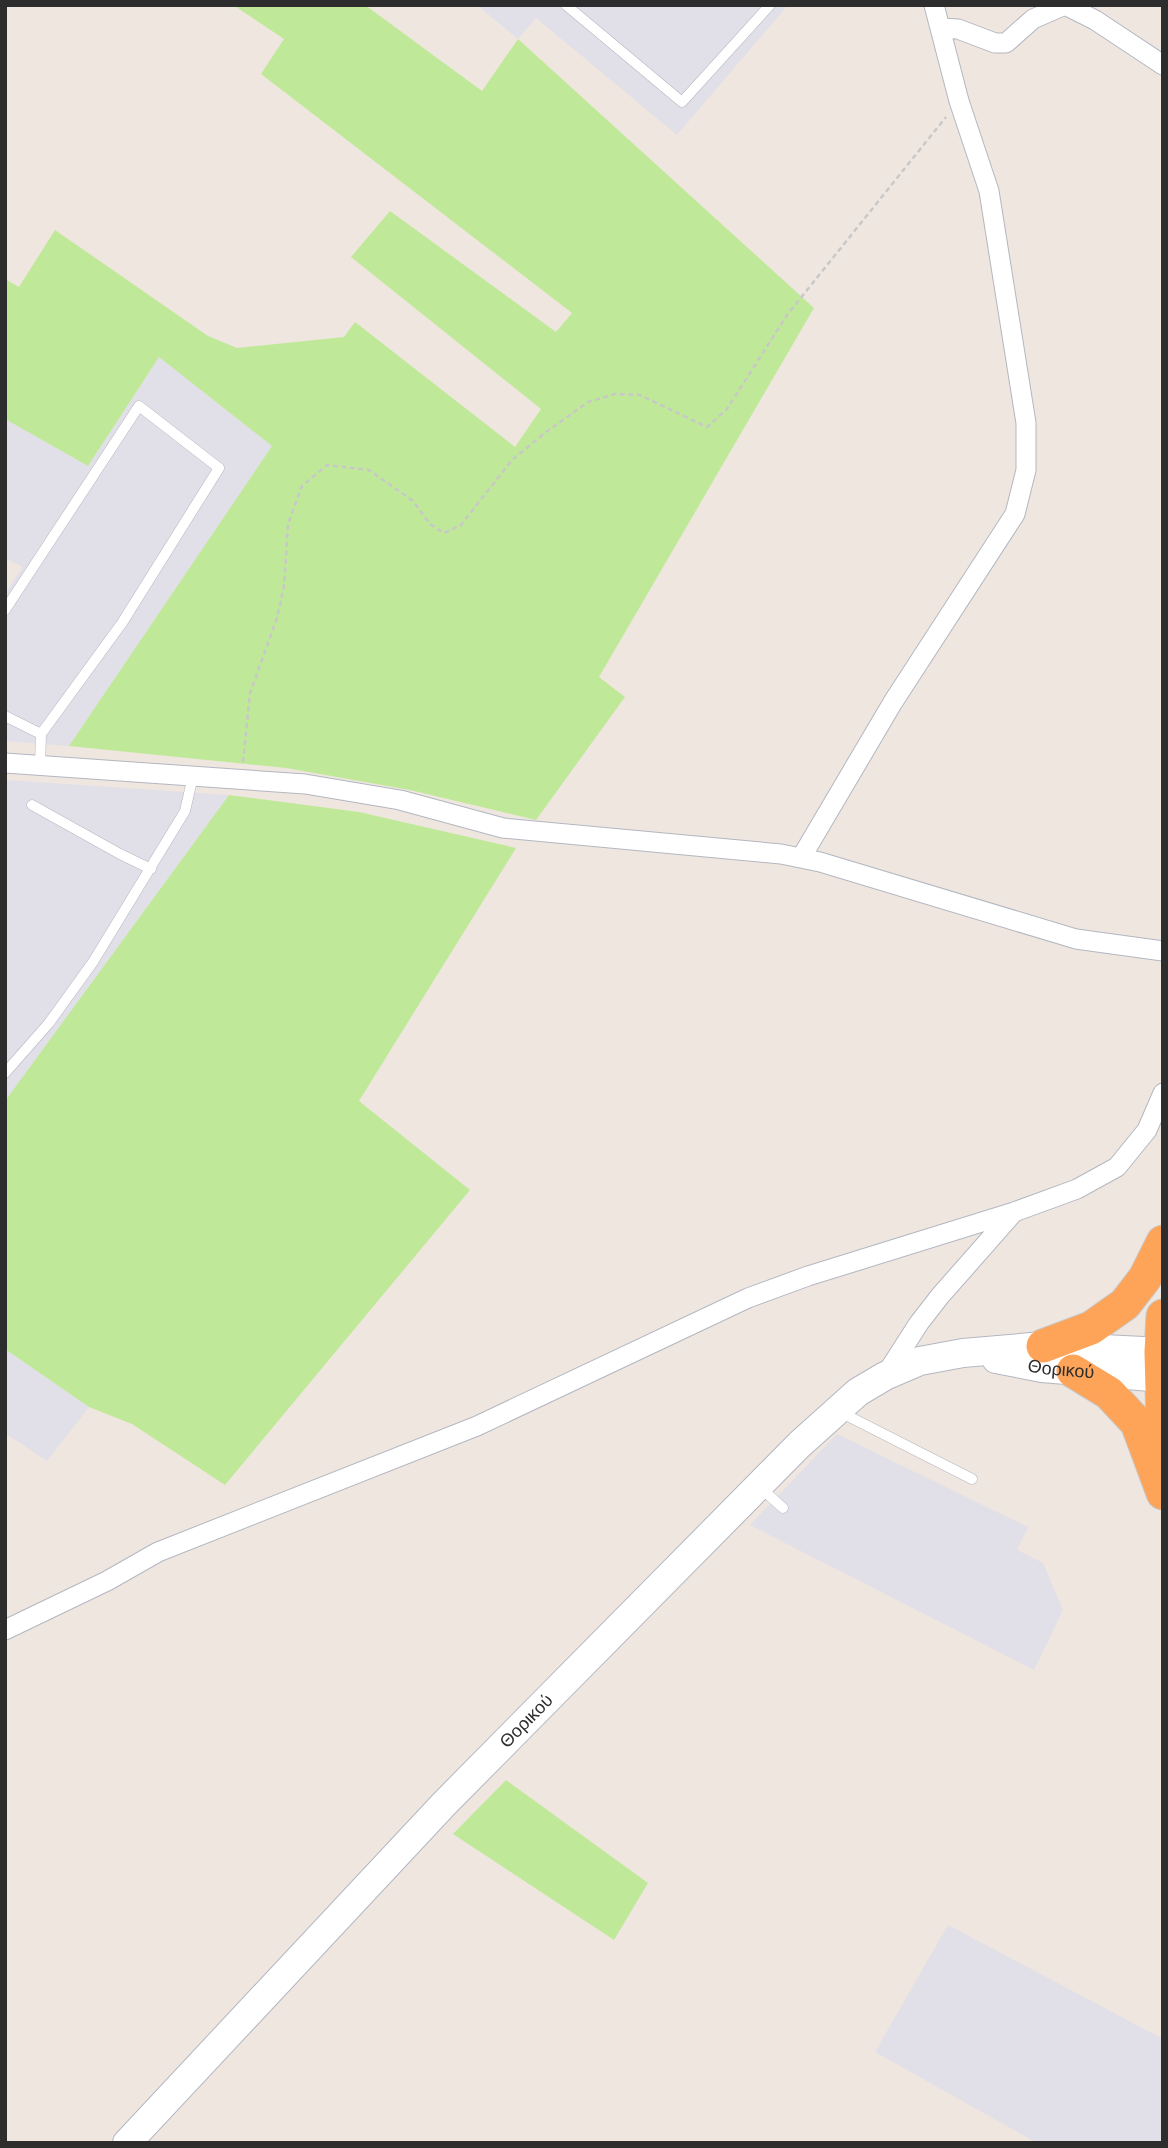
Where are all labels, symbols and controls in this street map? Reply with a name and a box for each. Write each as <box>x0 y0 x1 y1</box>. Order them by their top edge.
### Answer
street label: Θορικού <box>1026 1353 1095 1382</box>
street label: Θορικού <box>494 1689 557 1752</box>

